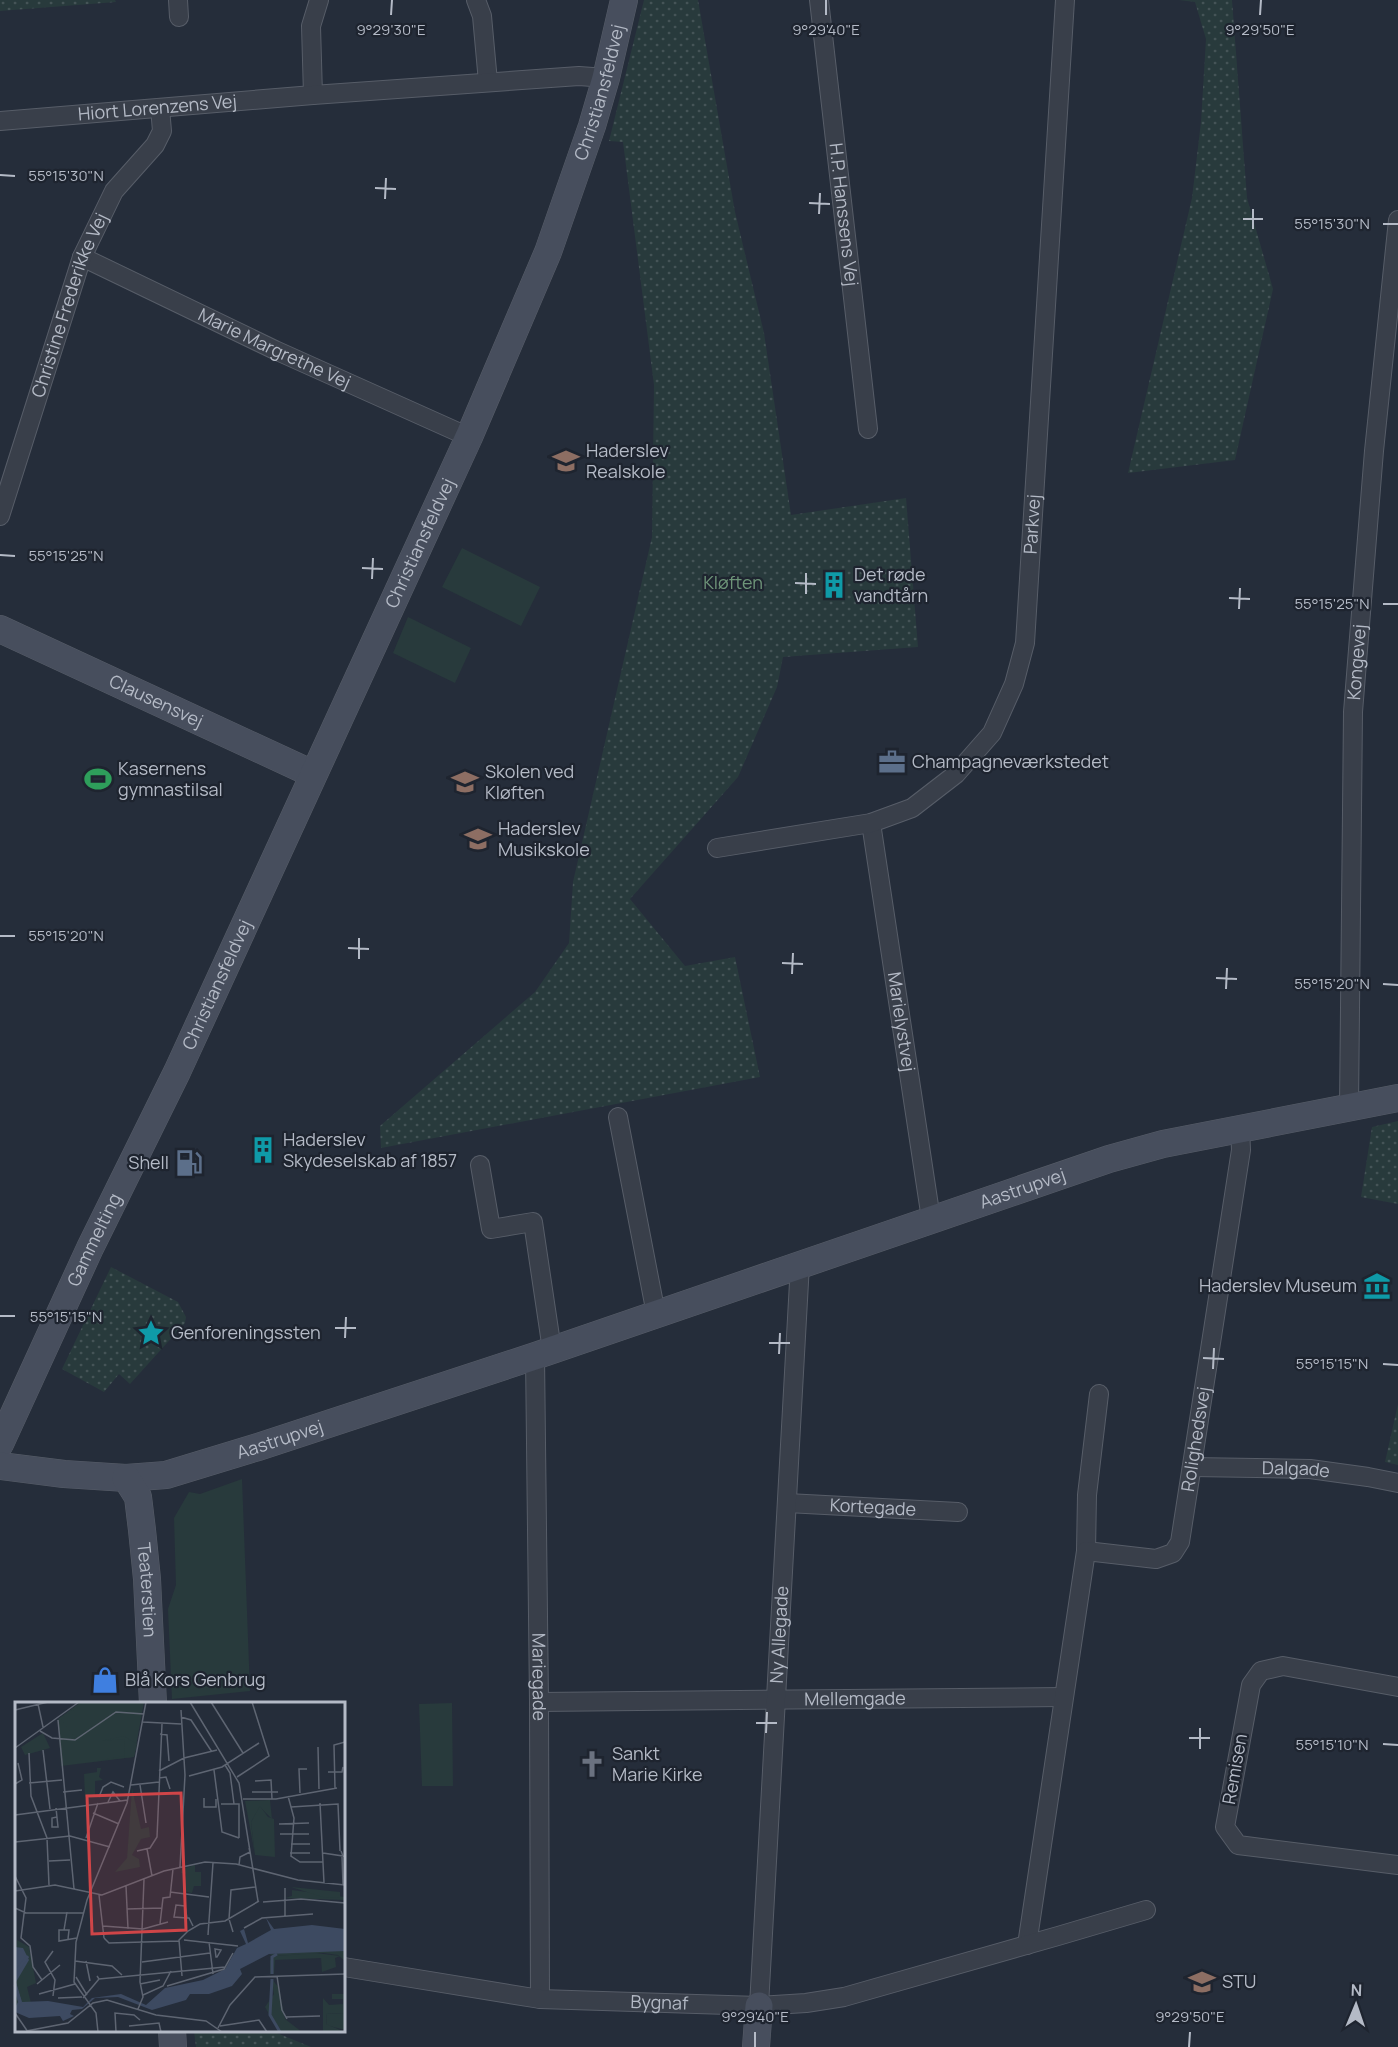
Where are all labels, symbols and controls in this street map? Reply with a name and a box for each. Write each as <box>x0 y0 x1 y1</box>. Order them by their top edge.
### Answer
text: 9°29'30"E <box>357 19 426 40</box>
text: 9°29'40"E <box>792 19 860 40</box>
text: 9°29'50"E <box>1225 19 1295 40</box>
street label: Christiansfeldvej <box>568 22 629 163</box>
street label: Hiort Lorenzens Vej <box>77 88 238 125</box>
street label: H.P. Hanssens Vej <box>824 142 865 287</box>
text: 55°15'30"N <box>28 165 104 186</box>
street label: Christine Frederikke Vej <box>25 209 113 400</box>
text: 55°15'30"N <box>1294 213 1370 234</box>
street label: Marie Margrethe Vej <box>194 302 355 393</box>
place label: Haderslev Realskole <box>586 438 669 483</box>
school or university icon: Haderslev Realskole <box>551 446 581 476</box>
street label: Christiansfeldvej <box>379 474 460 612</box>
street label: Parkvej <box>1018 494 1045 555</box>
text: 55°15'25"N <box>28 545 104 566</box>
place label: Det røde vandtårn <box>854 562 928 607</box>
park label: Kløften <box>703 570 763 594</box>
building icon: Det røde vandtårn <box>819 570 849 600</box>
text: 55°15'25"N <box>1294 593 1370 614</box>
street label: Kongevej <box>1341 623 1371 701</box>
street label: Clausensvej <box>106 668 207 733</box>
office icon: Champagneværkstedet <box>877 747 907 777</box>
place label: Champagneværkstedet <box>912 749 1109 773</box>
place label: Kasernens gymnastilsal <box>118 756 223 801</box>
place label: Skolen ved Kløften <box>485 759 574 804</box>
sports icon: Kasernens gymnastilsal <box>83 764 113 794</box>
school or university icon: Skolen ved Kløften <box>450 767 480 797</box>
place label: Haderslev Musikskole <box>498 816 590 861</box>
school or university icon: Haderslev Musikskole <box>463 824 493 854</box>
street label: Christiansfeldvej <box>176 915 256 1053</box>
text: 55°15'20"N <box>28 925 104 946</box>
street label: Marielystvej <box>883 970 921 1073</box>
text: 55°15'20"N <box>1294 973 1370 994</box>
place label: Haderslev Skydeselskab af 1857 <box>283 1127 457 1172</box>
building icon: Haderslev Skydeselskab af 1857 <box>248 1135 278 1165</box>
fuel station icon: Shell <box>174 1148 204 1178</box>
place label: Shell <box>128 1150 169 1174</box>
street label: Aastrupvej <box>976 1162 1068 1214</box>
street label: Gammelting <box>61 1189 126 1290</box>
museum icon: Haderslev Museum <box>1362 1271 1392 1301</box>
place label: Haderslev Museum <box>1199 1273 1357 1297</box>
text: 55°15'15"N <box>30 1306 102 1327</box>
place icon: Genforeningssten <box>136 1318 166 1348</box>
place label: Genforeningssten <box>171 1320 321 1344</box>
text: 55°15'15"N <box>1296 1353 1368 1374</box>
street label: Rolighedsvej <box>1175 1385 1215 1493</box>
street label: Aastrupvej <box>234 1413 326 1464</box>
street label: Dalgade <box>1262 1455 1332 1483</box>
street label: Kortegade <box>829 1492 917 1521</box>
street label: Teaterstien <box>132 1541 163 1638</box>
street label: Ny Allegade <box>764 1585 793 1684</box>
street label: Mariegade <box>527 1633 552 1721</box>
shop icon: Blå Kors Genbrug <box>90 1665 120 1695</box>
place label: Blå Kors Genbrug <box>125 1667 266 1691</box>
street label: Mellemgade <box>804 1686 906 1710</box>
inset map <box>15 1702 345 2032</box>
street label: Remisen <box>1216 1732 1252 1806</box>
text: 55°15'10"N <box>1296 1734 1368 1755</box>
place label: Sankt Marie Kirke <box>612 1741 703 1786</box>
church icon: Sankt Marie Kirke <box>577 1749 607 1779</box>
school or university icon: STU <box>1187 1967 1217 1997</box>
place label: STU <box>1222 1969 1256 1993</box>
north arrow <box>1326 1975 1386 2035</box>
text: N <box>1350 1979 1363 2001</box>
street label: Bygnaf <box>630 1989 689 2015</box>
text: 9°29'40"E <box>721 2006 789 2027</box>
text: 9°29'50"E <box>1155 2006 1225 2027</box>

